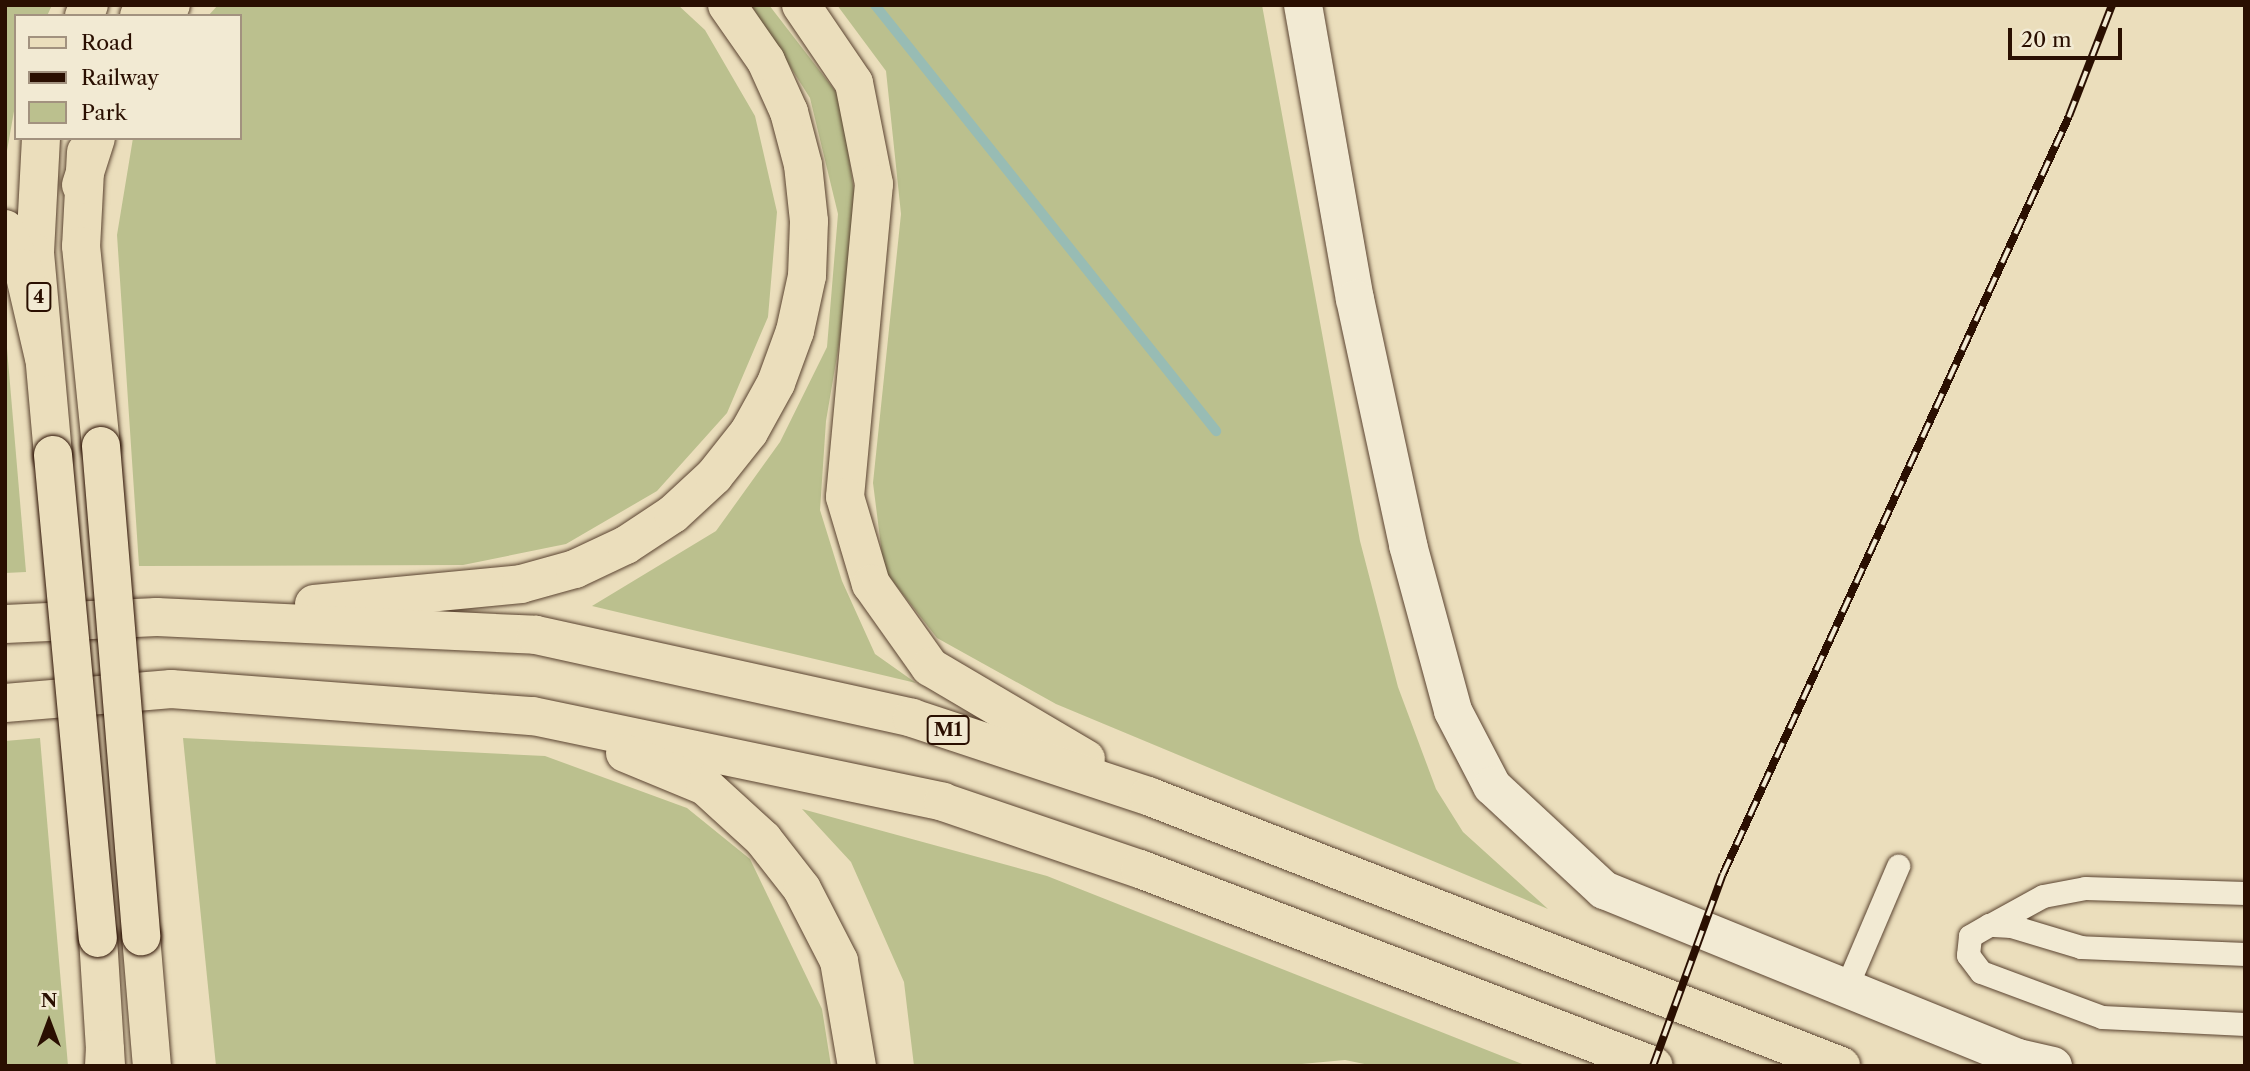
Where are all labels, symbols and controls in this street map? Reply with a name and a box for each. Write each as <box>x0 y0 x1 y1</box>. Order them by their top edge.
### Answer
legend <box>14 14 242 140</box>
scale bar <box>2012 14 2126 58</box>
text: 20 m <box>2021 27 2072 52</box>
text: Road <box>81 30 133 55</box>
text: Railway <box>81 65 159 90</box>
text: Park <box>81 100 127 125</box>
road number: 4 <box>25 282 53 312</box>
road number: M1 <box>925 715 971 746</box>
north arrow <box>14 987 84 1057</box>
text: N <box>41 989 57 1012</box>

